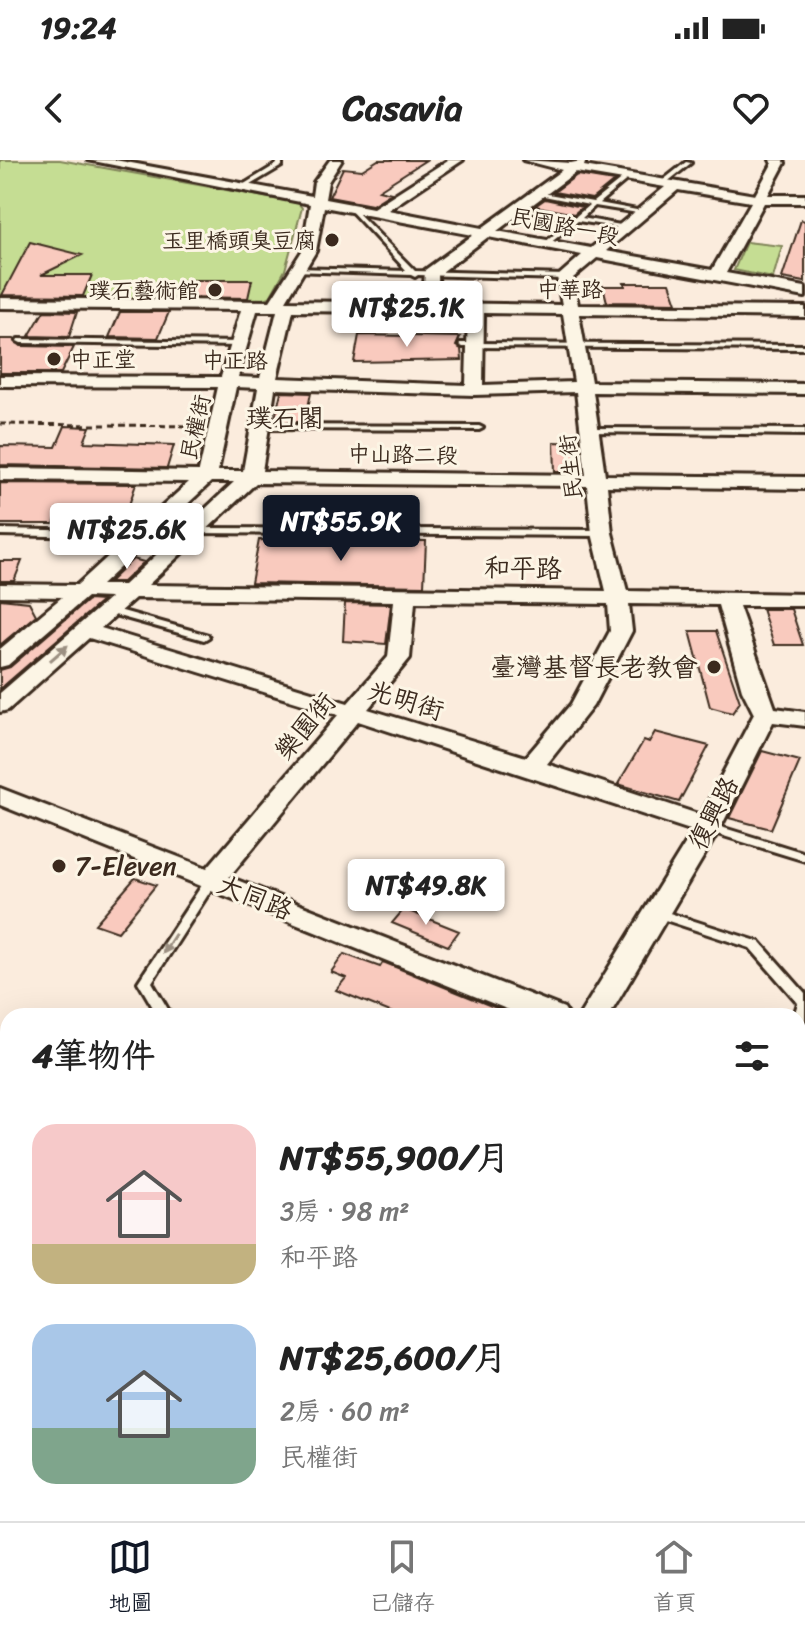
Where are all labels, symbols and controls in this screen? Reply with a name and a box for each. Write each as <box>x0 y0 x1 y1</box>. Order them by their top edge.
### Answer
text: 19:24 <box>40 1 116 55</box>
text: Casavia <box>343 76 462 140</box>
icon: back <box>32 86 76 130</box>
icon: heart <box>729 86 773 130</box>
street label: 民國路一段 <box>507 197 623 256</box>
place label: 玉里橋頭臭豆腐 <box>162 221 316 260</box>
marker: 玉里橋頭臭豆腐 <box>323 231 341 249</box>
street label: 中華路 <box>537 270 603 309</box>
place label: 璞石藝術館 <box>89 271 199 310</box>
marker: 璞石藝術館 <box>206 281 224 299</box>
pin: NT$25.1K <box>324 281 490 349</box>
text: NT$25.1K <box>350 284 464 330</box>
place label: 中正堂 <box>70 340 136 379</box>
street label: 中正路 <box>202 340 268 381</box>
marker: 中正堂 <box>45 350 63 368</box>
street label: 民權街 <box>169 391 222 464</box>
district label: 璞石閣 <box>246 395 324 441</box>
street label: 民生街 <box>548 432 593 502</box>
street label: 中山路二段 <box>348 434 458 475</box>
pin: NT$55.9K <box>258 495 424 563</box>
text: NT$55.9K <box>281 498 401 544</box>
pin: NT$25.6K <box>44 503 210 571</box>
text: NT$25.6K <box>68 506 186 552</box>
street label: 和平路 <box>484 544 562 592</box>
place label: 臺灣基督長老教會 <box>490 644 698 690</box>
one-way arrow <box>49 645 68 663</box>
marker: 臺灣基督長老教會 <box>705 658 723 676</box>
street label: 光明街 <box>362 667 450 733</box>
street label: 樂園街 <box>262 681 348 771</box>
street label: 復興路 <box>675 768 751 858</box>
place label: 7-Eleven <box>75 843 177 889</box>
marker: 7-Eleven <box>50 857 68 875</box>
pin: NT$49.8K <box>343 859 509 927</box>
street label: 大同路 <box>210 861 300 933</box>
text: NT$49.8K <box>366 862 486 908</box>
one-way arrow <box>162 934 177 955</box>
text: 4筆物件 <box>32 1026 155 1086</box>
icon: filters <box>730 1034 774 1078</box>
text: NT$55,900/月 <box>280 1128 510 1188</box>
icon: home <box>96 1156 192 1252</box>
text: 3房 · 98 m² <box>280 1188 409 1234</box>
text: 和平路 <box>280 1234 358 1280</box>
text: NT$25,600/月 <box>280 1328 507 1388</box>
icon: home <box>96 1356 192 1452</box>
text: 2房 · 60 m² <box>280 1388 410 1434</box>
text: 民權街 <box>280 1434 358 1480</box>
tab: 地圖 <box>108 1535 153 1622</box>
tab: 已儲存 <box>369 1535 436 1622</box>
tab: 首頁 <box>652 1535 697 1622</box>

